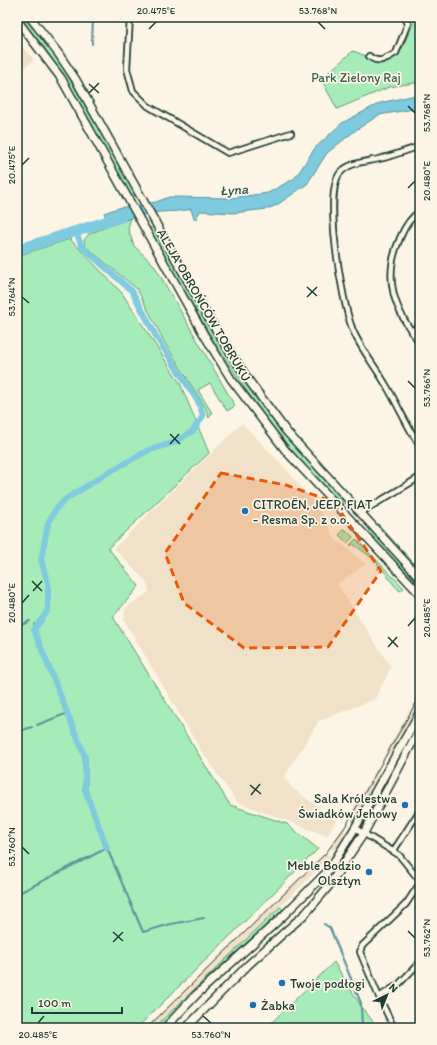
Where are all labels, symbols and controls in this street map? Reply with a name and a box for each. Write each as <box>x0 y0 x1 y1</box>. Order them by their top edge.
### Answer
text: 20.475°E <box>137 4 176 17</box>
text: 53.768°N <box>299 4 338 17</box>
park label: Park Zielony Raj <box>311 70 401 85</box>
text: 53.768°N <box>420 93 433 132</box>
text: 20.475°E <box>5 145 18 184</box>
text: 20.480°E <box>420 161 433 201</box>
water label: Łyna <box>219 180 249 199</box>
street label: ALEJA OBROŃCÓW TOBRUKU <box>154 226 254 384</box>
text: 53.764°N <box>5 277 18 317</box>
text: 53.766°N <box>420 369 433 407</box>
place label: CITROËN, JEEP, FIAT - Resma Sp. z o.o. <box>253 497 373 527</box>
marker: CITROËN, JEEP, FIAT - Resma Sp. z o.o. <box>240 506 250 516</box>
text: 20.480°E <box>5 583 18 623</box>
text: 20.485°E <box>420 598 433 638</box>
place label: Sala Królestwa Świadków Jehowy <box>298 791 397 821</box>
marker: Sala Królestwa Świadków Jehowy <box>400 800 410 810</box>
text: 53.760°N <box>5 827 18 867</box>
place label: Meble Bodzio Olsztyn <box>287 858 362 888</box>
marker: Meble Bodzio Olsztyn <box>364 867 374 877</box>
text: 53.762°N <box>420 919 433 957</box>
north arrow <box>367 975 407 1015</box>
place label: Twoje podłogi <box>290 976 365 991</box>
marker: Twoje podłogi <box>277 978 287 988</box>
text: N <box>386 981 401 995</box>
scale bar <box>32 989 122 1015</box>
text: 100 m <box>38 996 71 1010</box>
place label: Żabka <box>261 998 296 1013</box>
marker: Żabka <box>248 1000 258 1010</box>
text: 20.485°E <box>18 1028 58 1041</box>
text: 53.760°N <box>191 1028 231 1041</box>

